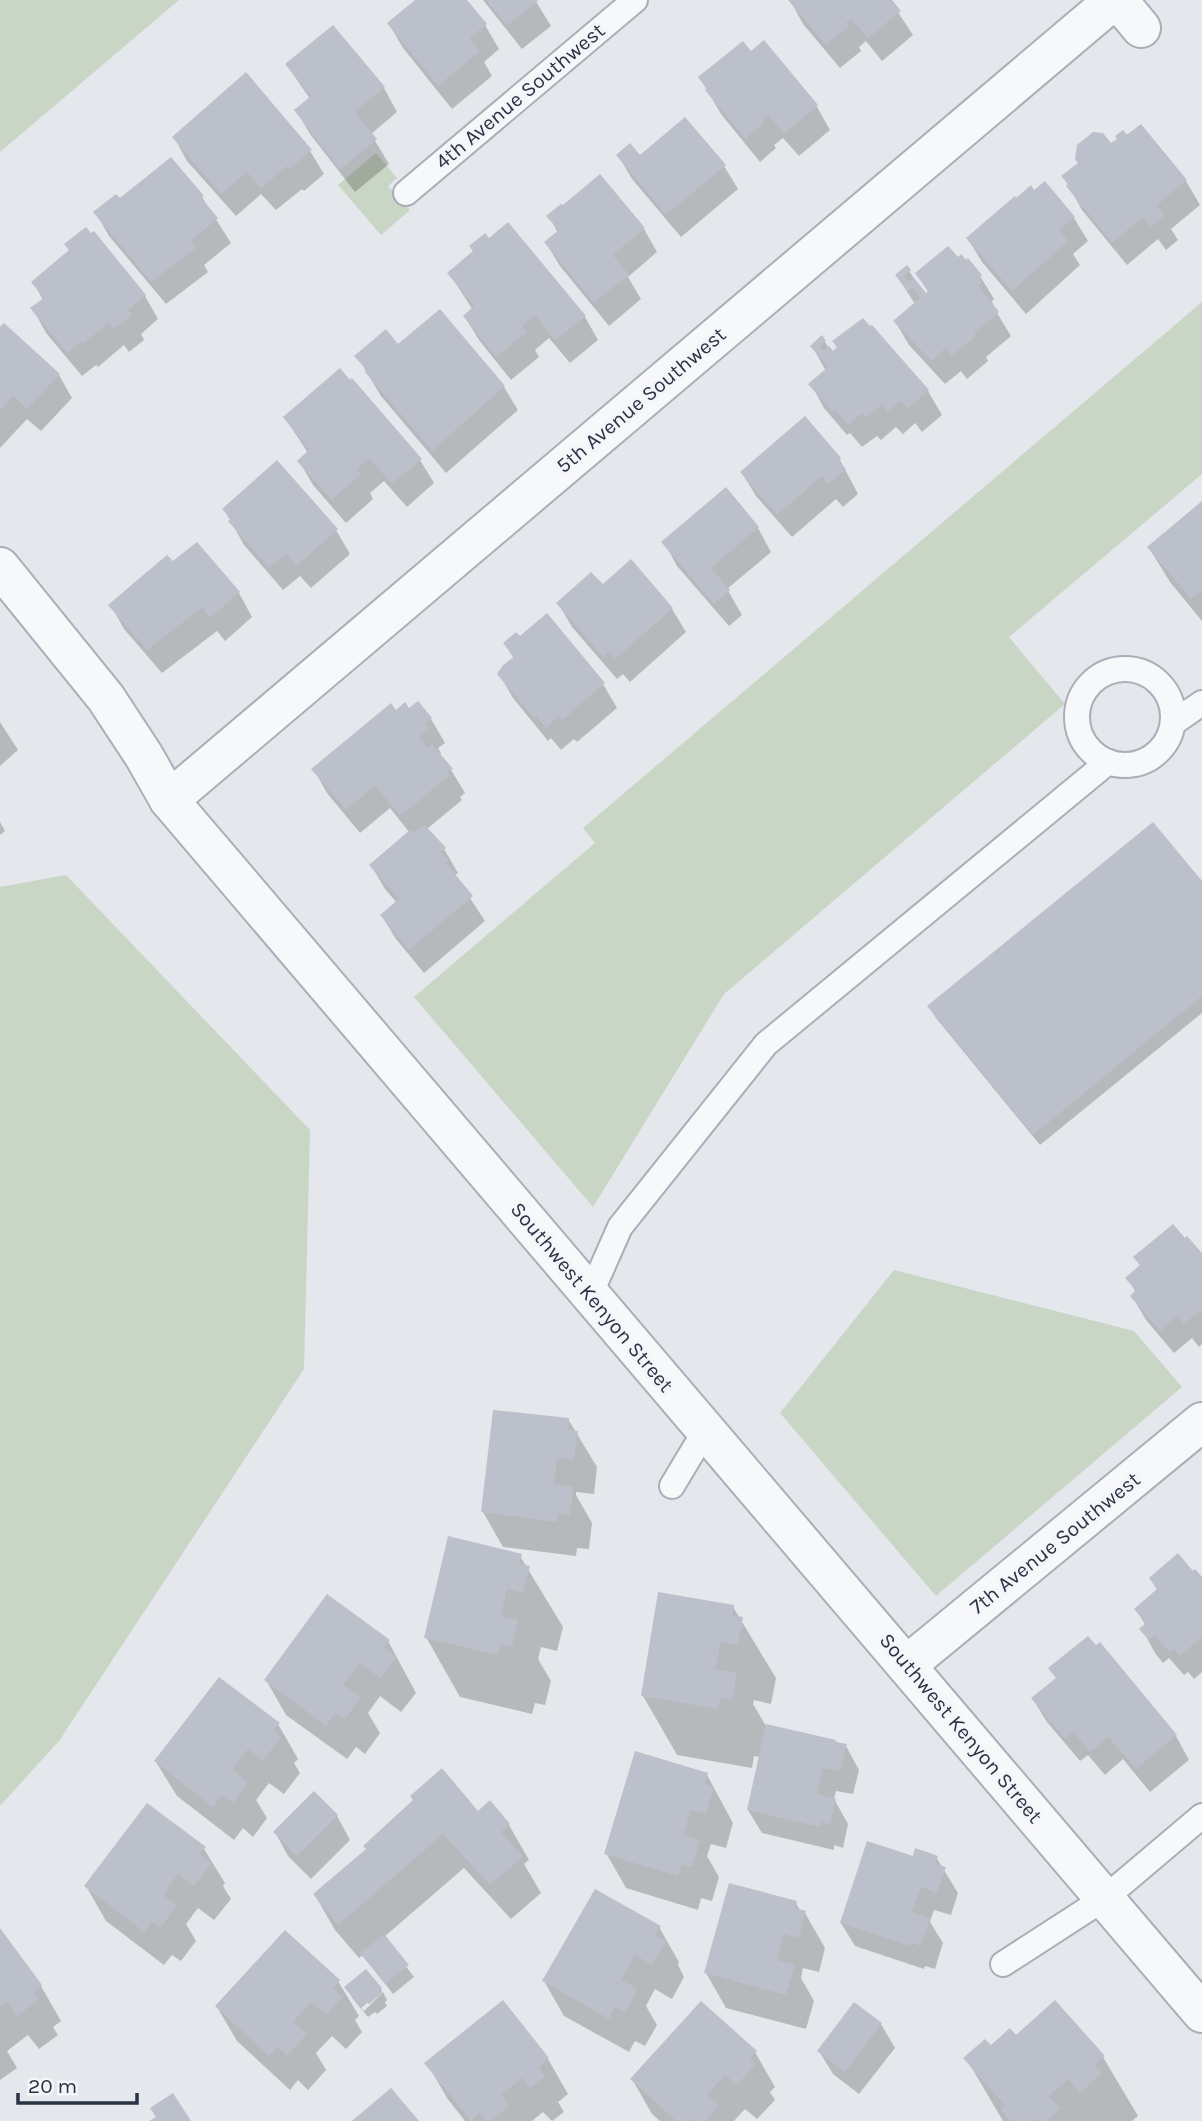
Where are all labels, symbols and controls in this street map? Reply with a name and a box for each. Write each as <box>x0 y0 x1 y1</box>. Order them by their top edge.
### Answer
street label: 4th Avenue Southwest <box>430 18 610 174</box>
street label: 5th Avenue Southwest <box>551 322 731 478</box>
street label: Southwest Kenyon Street <box>506 1197 678 1397</box>
street label: 7th Avenue Southwest <box>965 1467 1145 1619</box>
street label: Southwest Kenyon Street <box>875 1628 1047 1828</box>
scale bar <box>18 2062 136 2106</box>
text: 20 m <box>28 2074 77 2098</box>

